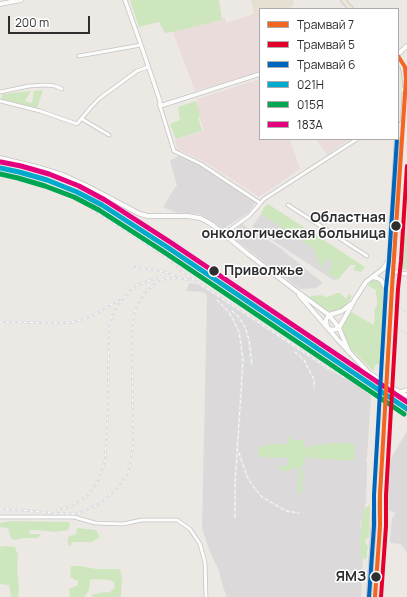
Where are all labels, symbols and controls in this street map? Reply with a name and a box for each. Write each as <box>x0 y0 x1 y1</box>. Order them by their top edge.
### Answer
scale bar <box>10 8 92 34</box>
legend <box>259 8 399 140</box>
text: 200 m <box>15 14 49 31</box>
text: Трамвай 7 <box>297 16 354 33</box>
text: Трамвай 5 <box>297 36 355 53</box>
text: Трамвай 6 <box>297 56 355 73</box>
text: 021Н <box>297 76 324 93</box>
text: 015Я <box>297 96 324 113</box>
text: 183А <box>297 116 323 133</box>
place label: Областная онкологическая больница <box>201 210 386 242</box>
marker: Областная онкологическая больница <box>389 219 403 233</box>
place label: Приволжье <box>224 263 303 279</box>
marker: Приволжье <box>207 264 221 278</box>
place label: ЯМЗ <box>336 569 366 585</box>
marker: ЯМЗ <box>369 570 383 584</box>

